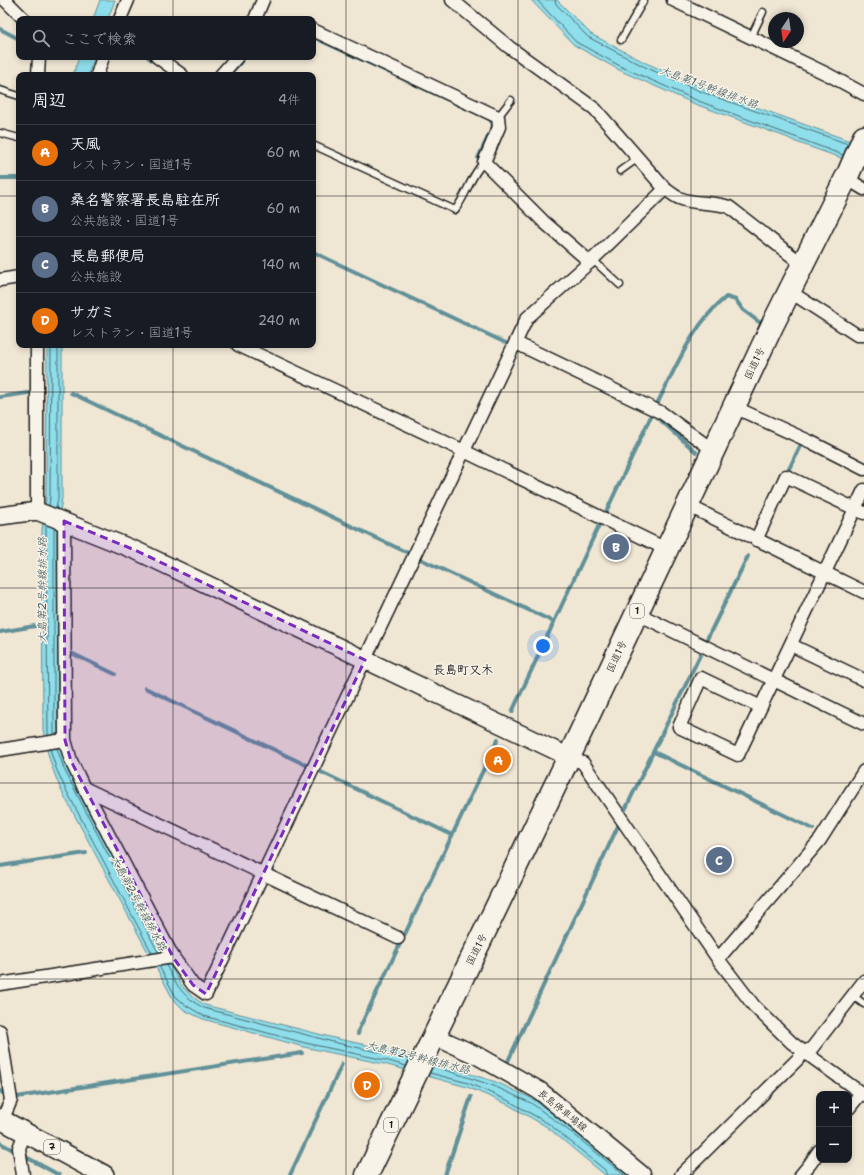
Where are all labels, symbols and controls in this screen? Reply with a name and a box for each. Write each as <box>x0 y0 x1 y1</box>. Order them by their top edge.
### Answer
north arrow <box>768 12 804 48</box>
search box <box>16 16 316 60</box>
icon: search <box>30 27 52 49</box>
text: ここで検索 <box>62 29 137 49</box>
water label: 大島第1号幹線排水路 <box>658 63 761 113</box>
text: 周辺 <box>32 89 66 111</box>
text: 4件 <box>278 91 300 108</box>
text: 天風 <box>70 134 100 154</box>
text: A <box>40 144 50 161</box>
text: 60 m <box>267 144 300 161</box>
text: レストラン · 国道1号 <box>70 156 193 173</box>
text: 桑名警察署長島駐在所 <box>70 190 220 210</box>
text: B <box>41 200 49 217</box>
text: 60 m <box>267 200 300 217</box>
text: 公共施設 · 国道1号 <box>70 212 179 229</box>
text: 長島郵便局 <box>70 246 145 266</box>
text: C <box>41 256 49 273</box>
text: 140 m <box>261 256 300 273</box>
text: 公共施設 <box>70 268 122 285</box>
text: サガミ <box>70 302 115 322</box>
text: D <box>40 312 50 329</box>
text: 240 m <box>258 312 300 329</box>
text: レストラン · 国道1号 <box>70 324 193 341</box>
street label: 国道1号 <box>741 345 768 381</box>
pin: B <box>603 532 629 562</box>
water label: 大島第2号幹線排水路 <box>35 536 50 643</box>
road number: 1 <box>630 604 644 618</box>
your location <box>533 636 553 656</box>
street label: 国道1号 <box>603 638 630 674</box>
district label: 長島町又木 <box>433 662 493 678</box>
pin: A <box>485 745 511 775</box>
pin: C <box>706 845 732 875</box>
water label: 大島第2号幹線排水路 <box>107 853 171 955</box>
street label: 国道1号 <box>463 931 490 967</box>
water label: 大島第2号幹線排水路 <box>364 1037 472 1078</box>
pin: D <box>354 1070 380 1100</box>
street label: 長島停車場線 <box>535 1086 590 1134</box>
map controls <box>816 1091 852 1163</box>
button: + <box>816 1091 852 1127</box>
road number: 1 <box>384 1118 398 1132</box>
button: − <box>816 1127 852 1163</box>
road number: 7 <box>44 1140 60 1154</box>

